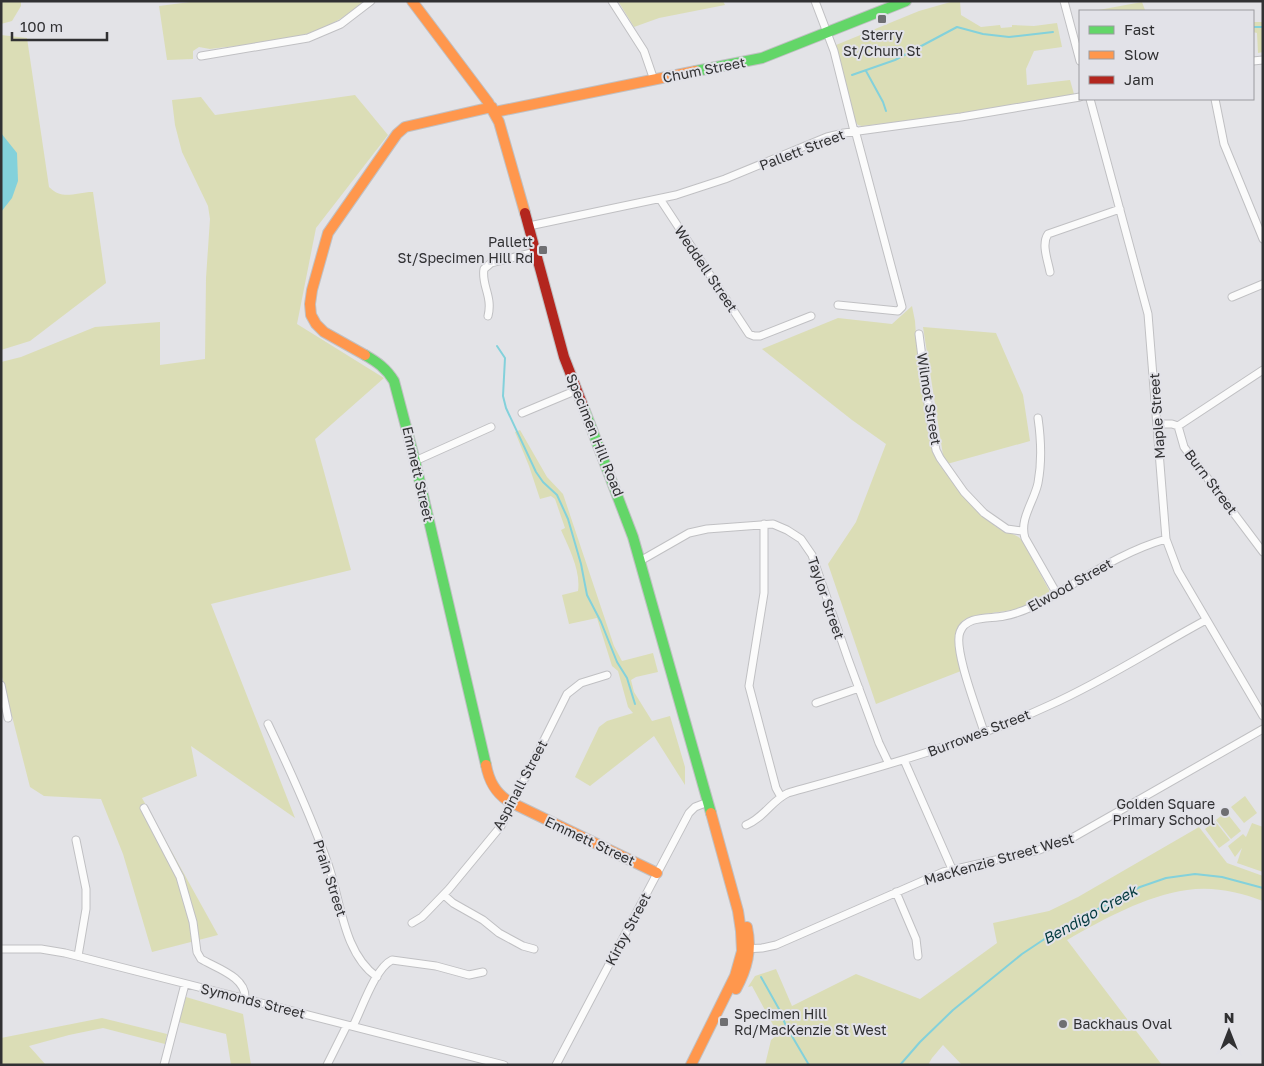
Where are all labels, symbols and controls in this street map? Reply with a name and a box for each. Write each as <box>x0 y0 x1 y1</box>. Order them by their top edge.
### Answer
scale bar <box>12 10 108 42</box>
legend <box>1079 10 1254 100</box>
marker: Sterry St/Chum St <box>876 13 888 25</box>
text: 100 m <box>20 17 63 35</box>
text: Fast <box>1124 20 1155 38</box>
place label: Sterry St/Chum St <box>843 26 921 59</box>
text: Slow <box>1124 45 1159 63</box>
street label: Chum Street <box>661 53 747 86</box>
text: Jam <box>1124 70 1154 88</box>
street label: Pallett Street <box>757 125 847 174</box>
street label: Weddell Street <box>671 222 741 315</box>
place label: Pallett St/Specimen Hill Rd <box>397 233 533 266</box>
marker: Pallett St/Specimen Hill Rd <box>537 244 549 256</box>
street label: Wilmot Street <box>914 352 945 446</box>
street label: Specimen Hill Road <box>563 371 628 499</box>
street label: Maple Street <box>1145 373 1168 460</box>
street label: Emmett Street <box>399 424 438 523</box>
street label: Burn Street <box>1181 446 1241 518</box>
street label: Taylor Street <box>804 554 849 641</box>
street label: Elwood Street <box>1024 554 1115 615</box>
street label: Burrowes Street <box>925 705 1033 760</box>
street label: Aspinall Street <box>489 737 550 833</box>
place label: Golden Square Primary School <box>1113 795 1215 828</box>
marker: Golden Square Primary School <box>1219 806 1231 818</box>
street label: Emmett Street <box>542 812 638 869</box>
street label: MacKenzie Street West <box>922 829 1076 888</box>
street label: Prain Street <box>310 837 351 918</box>
water label: Bendigo Creek <box>1039 880 1142 948</box>
street label: Kirby Street <box>601 889 654 968</box>
street label: Symonds Street <box>199 979 307 1022</box>
place label: Specimen Hill Rd/MacKenzie St West <box>734 1005 887 1038</box>
north arrow <box>1204 1006 1254 1056</box>
text: N <box>1224 1009 1234 1026</box>
place label: Backhaus Oval <box>1073 1015 1172 1032</box>
marker: Specimen Hill Rd/MacKenzie St West <box>718 1016 730 1028</box>
marker: Backhaus Oval <box>1057 1018 1069 1030</box>

